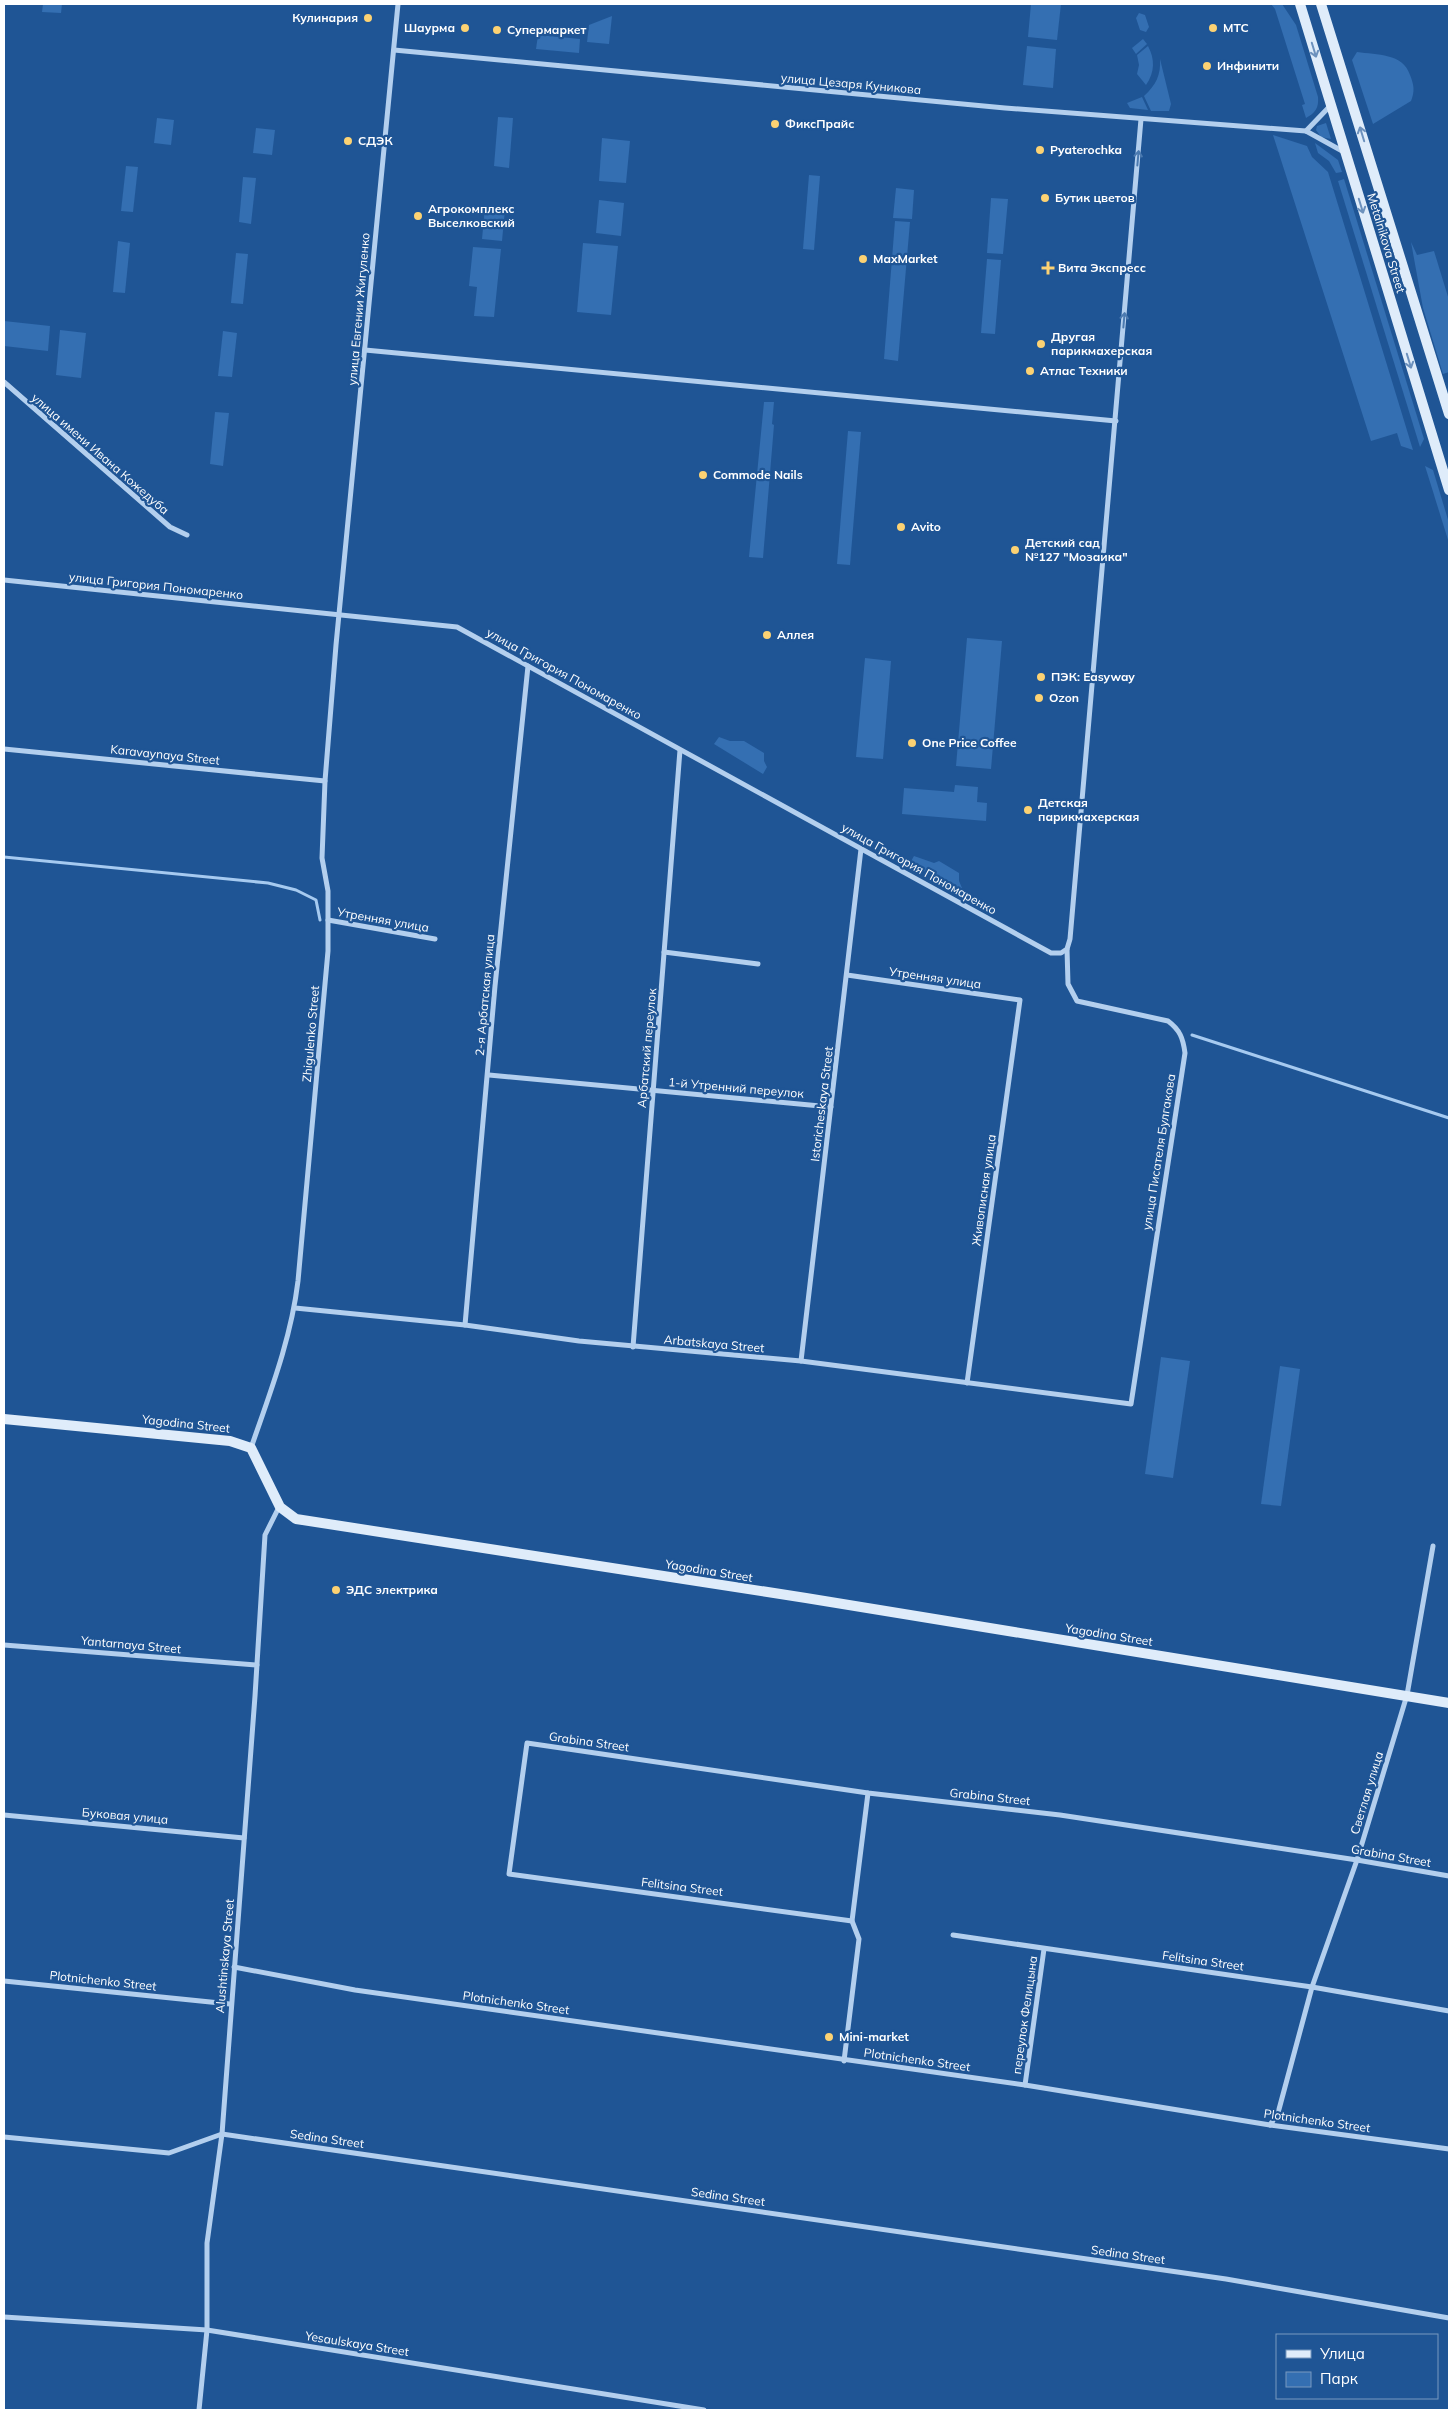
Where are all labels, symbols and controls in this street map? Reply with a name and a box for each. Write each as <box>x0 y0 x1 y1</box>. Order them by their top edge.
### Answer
place label: Кулинария <box>292 10 358 25</box>
marker: Кулинария <box>362 12 374 24</box>
place label: Шаурма <box>404 20 455 35</box>
place label: МТС <box>1223 20 1249 35</box>
marker: Шаурма <box>459 22 471 34</box>
place label: Супермаркет <box>507 22 587 37</box>
marker: МТС <box>1207 22 1219 34</box>
marker: Супермаркет <box>491 24 503 36</box>
one-way arrow <box>1310 42 1320 58</box>
place label: Инфинити <box>1217 58 1279 73</box>
marker: Инфинити <box>1201 60 1213 72</box>
street label: улица Цезаря Куникова <box>780 70 922 97</box>
place label: ФиксПрайс <box>785 116 854 131</box>
marker: ФиксПрайс <box>769 118 781 130</box>
one-way arrow <box>1356 126 1366 142</box>
place label: СДЭК <box>358 133 393 148</box>
marker: СДЭК <box>342 135 354 147</box>
place label: Pyaterochka <box>1050 142 1122 157</box>
marker: Pyaterochka <box>1034 144 1046 156</box>
one-way arrow <box>1133 150 1142 166</box>
place label: Бутик цветов <box>1055 190 1135 205</box>
street label: Metalnikova Street <box>1364 191 1409 295</box>
marker: Бутик цветов <box>1039 192 1051 204</box>
one-way arrow <box>1357 197 1367 213</box>
place label: Агрокомплекс Выселковский <box>428 201 515 230</box>
marker: Агрокомплекс Выселковский <box>412 210 424 222</box>
street label: улица Евгении Жигуленко <box>344 232 373 386</box>
place label: MaxMarket <box>873 251 938 266</box>
marker: MaxMarket <box>857 253 869 265</box>
place label: Вита Экспресс <box>1058 260 1146 275</box>
marker: Вита Экспресс <box>1042 262 1054 274</box>
one-way arrow <box>1120 312 1129 328</box>
place label: Другая парикмахерская <box>1051 329 1152 358</box>
marker: Другая парикмахерская <box>1035 338 1047 350</box>
one-way arrow <box>1405 353 1415 369</box>
place label: Атлас Техники <box>1040 363 1128 378</box>
marker: Атлас Техники <box>1024 365 1036 377</box>
street label: улица имени Ивана Кожедуба <box>29 390 172 517</box>
place label: Commode Nails <box>713 467 803 482</box>
marker: Commode Nails <box>697 469 709 481</box>
place label: Avito <box>911 519 941 534</box>
marker: Avito <box>895 521 907 533</box>
place label: Детский сад №127 "Мозаика" <box>1025 535 1128 564</box>
marker: Детский сад №127 "Мозаика" <box>1009 544 1021 556</box>
street label: улица Григория Пономаренко <box>68 569 244 602</box>
street label: улица Григория Пономаренко <box>484 625 644 723</box>
place label: Аллея <box>777 627 814 642</box>
marker: Аллея <box>761 629 773 641</box>
place label: ПЭК: Easyway <box>1051 669 1135 684</box>
marker: ПЭК: Easyway <box>1035 671 1047 683</box>
place label: Ozon <box>1049 690 1079 705</box>
marker: Ozon <box>1033 692 1045 704</box>
place label: One Price Coffee <box>922 735 1017 750</box>
marker: One Price Coffee <box>906 737 918 749</box>
street label: Karavaynaya Street <box>110 741 221 768</box>
place label: Детская парикмахерская <box>1038 795 1139 824</box>
marker: Детская парикмахерская <box>1022 804 1034 816</box>
street label: улица Григория Пономаренко <box>839 820 999 918</box>
street label: Утренняя улица <box>335 904 430 935</box>
street label: 2-я Арбатская улица <box>472 933 497 1057</box>
street label: Утренняя улица <box>887 963 982 991</box>
street label: Zhigulenko Street <box>299 985 322 1083</box>
street label: Арбатский переулок <box>634 987 659 1108</box>
street label: Istoricheskaya Street <box>807 1046 836 1162</box>
street label: улица Писателя Булгакова <box>1139 1073 1178 1231</box>
street label: 1-й Утренний переулок <box>668 1074 805 1101</box>
street label: Живописная улица <box>968 1133 999 1247</box>
street label: Arbatskaya Street <box>663 1332 765 1355</box>
street label: Yagodina Street <box>140 1411 231 1436</box>
street label: Yagodina Street <box>663 1556 754 1585</box>
place label: ЭДС электрика <box>346 1582 438 1597</box>
marker: ЭДС электрика <box>330 1584 342 1596</box>
street label: Yagodina Street <box>1063 1620 1154 1649</box>
street label: Yantarnaya Street <box>79 1633 182 1656</box>
street label: Grabina Street <box>548 1728 630 1755</box>
street label: Светлая улица <box>1347 1750 1386 1836</box>
street label: Grabina Street <box>949 1785 1031 1808</box>
street label: Буковая улица <box>81 1804 169 1827</box>
street label: Grabina Street <box>1350 1841 1432 1870</box>
street label: Felitsina Street <box>640 1874 724 1899</box>
street label: Alushtinskaya Street <box>212 1898 237 2014</box>
street label: Felitsina Street <box>1161 1947 1245 1974</box>
street label: переулок Фелицына <box>1009 1955 1040 2075</box>
street label: Plotnichenko Street <box>49 1967 157 1994</box>
street label: Plotnichenko Street <box>462 1988 570 2017</box>
place label: Mini-market <box>839 2029 909 2044</box>
marker: Mini-market <box>823 2031 835 2043</box>
street label: Plotnichenko Street <box>863 2045 971 2074</box>
street label: Plotnichenko Street <box>1263 2106 1371 2135</box>
street label: Sedina Street <box>289 2126 365 2151</box>
street label: Sedina Street <box>690 2184 766 2209</box>
street label: Sedina Street <box>1090 2242 1166 2267</box>
street label: Yesaulskaya Street <box>303 2328 410 2359</box>
legend <box>1276 2334 1438 2399</box>
text: Улица <box>1319 2344 1365 2363</box>
text: Парк <box>1320 2369 1359 2388</box>

